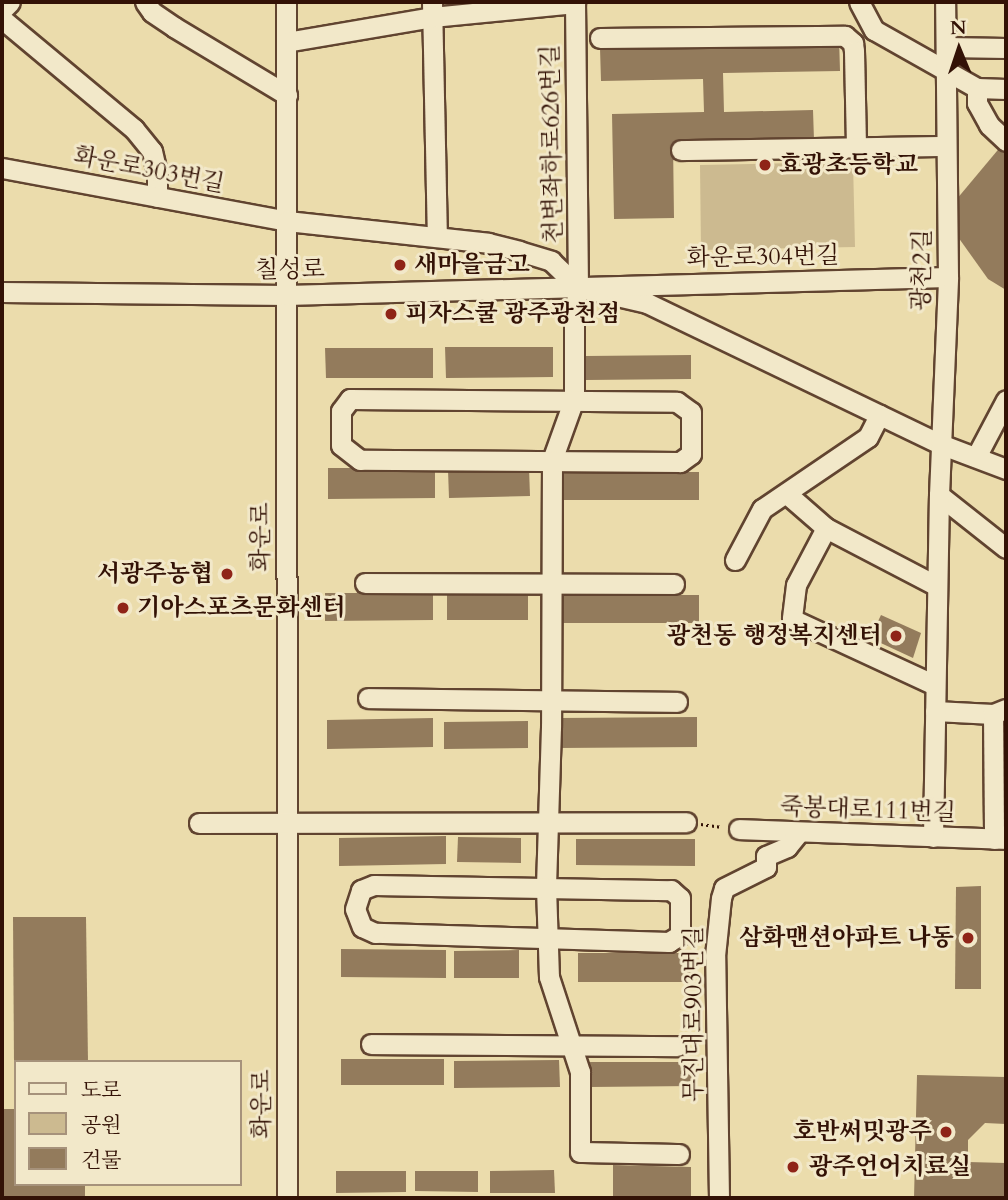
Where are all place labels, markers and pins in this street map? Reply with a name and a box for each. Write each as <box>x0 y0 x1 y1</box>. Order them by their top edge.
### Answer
place label: 효광초등학교 <box>779 151 918 179</box>
marker: 효광초등학교 <box>757 157 773 173</box>
place label: 새마을금고 <box>414 251 530 279</box>
marker: 새마을금고 <box>392 257 408 273</box>
place label: 피자스쿨 광주광천점 <box>405 300 620 328</box>
marker: 피자스쿨 광주광천점 <box>383 306 399 322</box>
place label: 서광주농협 <box>97 560 213 588</box>
marker: 서광주농협 <box>219 566 235 582</box>
place label: 기아스포츠문화센터 <box>137 594 346 622</box>
marker: 기아스포츠문화센터 <box>115 600 131 616</box>
place label: 광천동 행정복지센터 <box>667 622 882 650</box>
marker: 광천동 행정복지센터 <box>888 628 904 644</box>
place label: 삼화맨션아파트 나동 <box>739 924 954 952</box>
marker: 삼화맨션아파트 나동 <box>960 930 976 946</box>
place label: 호반써밋광주 <box>793 1118 932 1146</box>
marker: 호반써밋광주 <box>938 1124 954 1140</box>
place label: 광주언어치료실 <box>809 1153 971 1181</box>
marker: 광주언어치료실 <box>783 1157 803 1177</box>

